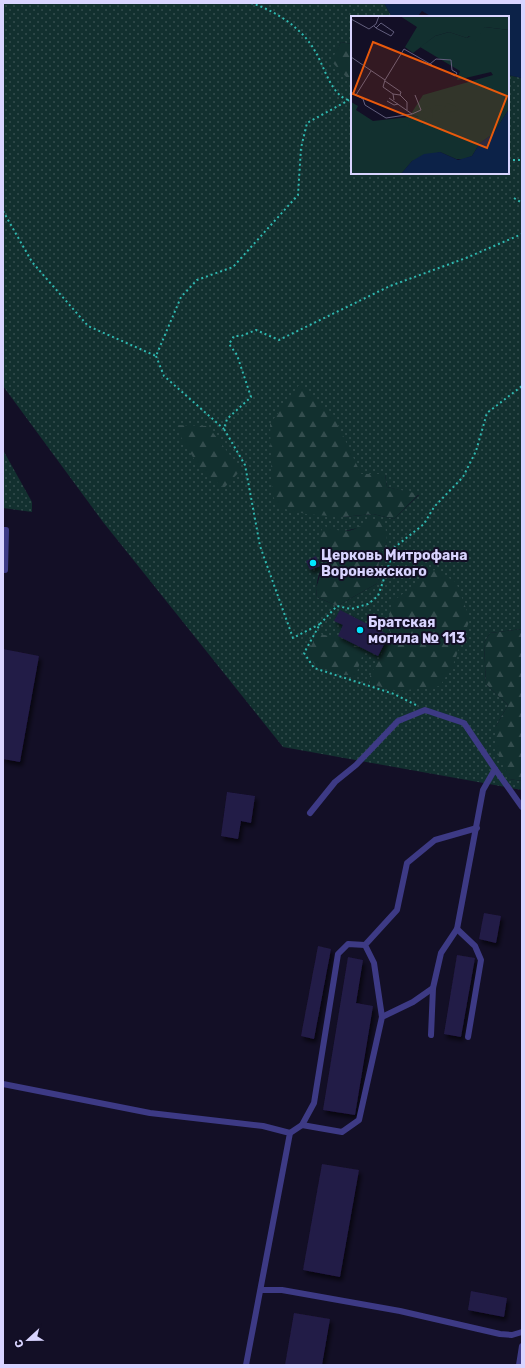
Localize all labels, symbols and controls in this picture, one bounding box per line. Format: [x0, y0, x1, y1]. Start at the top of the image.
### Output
inset map [351, 16, 509, 174]
place label: Церковь Митрофана Воронежского [321, 547, 467, 580]
marker: Церковь Митрофана Воронежского [308, 558, 318, 568]
place label: Братская могила № 113 [368, 614, 465, 647]
marker: Братская могила № 113 [355, 625, 365, 635]
north arrow [8, 1320, 48, 1360]
text: С [12, 1337, 27, 1350]

